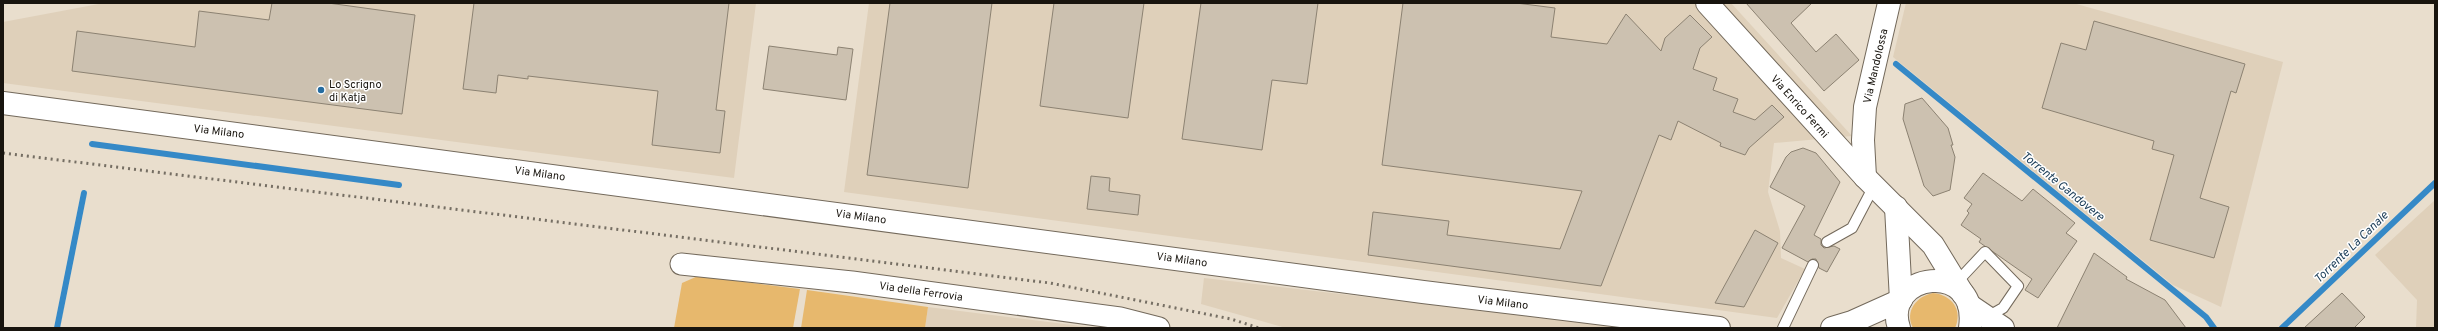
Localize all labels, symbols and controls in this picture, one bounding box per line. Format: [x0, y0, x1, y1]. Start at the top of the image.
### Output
street label: Via Mandolossa [1861, 27, 1891, 105]
street label: Via Enrico Fermi [1767, 72, 1831, 141]
place label: Lo Scrigno di Katja [329, 78, 382, 105]
marker: Lo Scrigno di Katja [316, 85, 326, 95]
street label: Via Milano [193, 122, 245, 142]
water label: Torrente Gandovere [2018, 148, 2108, 226]
street label: Via Milano [513, 163, 566, 184]
street label: Via Milano [834, 206, 887, 227]
water label: Torrente La Canale [2311, 208, 2393, 287]
street label: Via Milano [1155, 249, 1208, 270]
street label: Via della Ferrovia [878, 279, 964, 305]
street label: Via Milano [1477, 293, 1529, 313]

